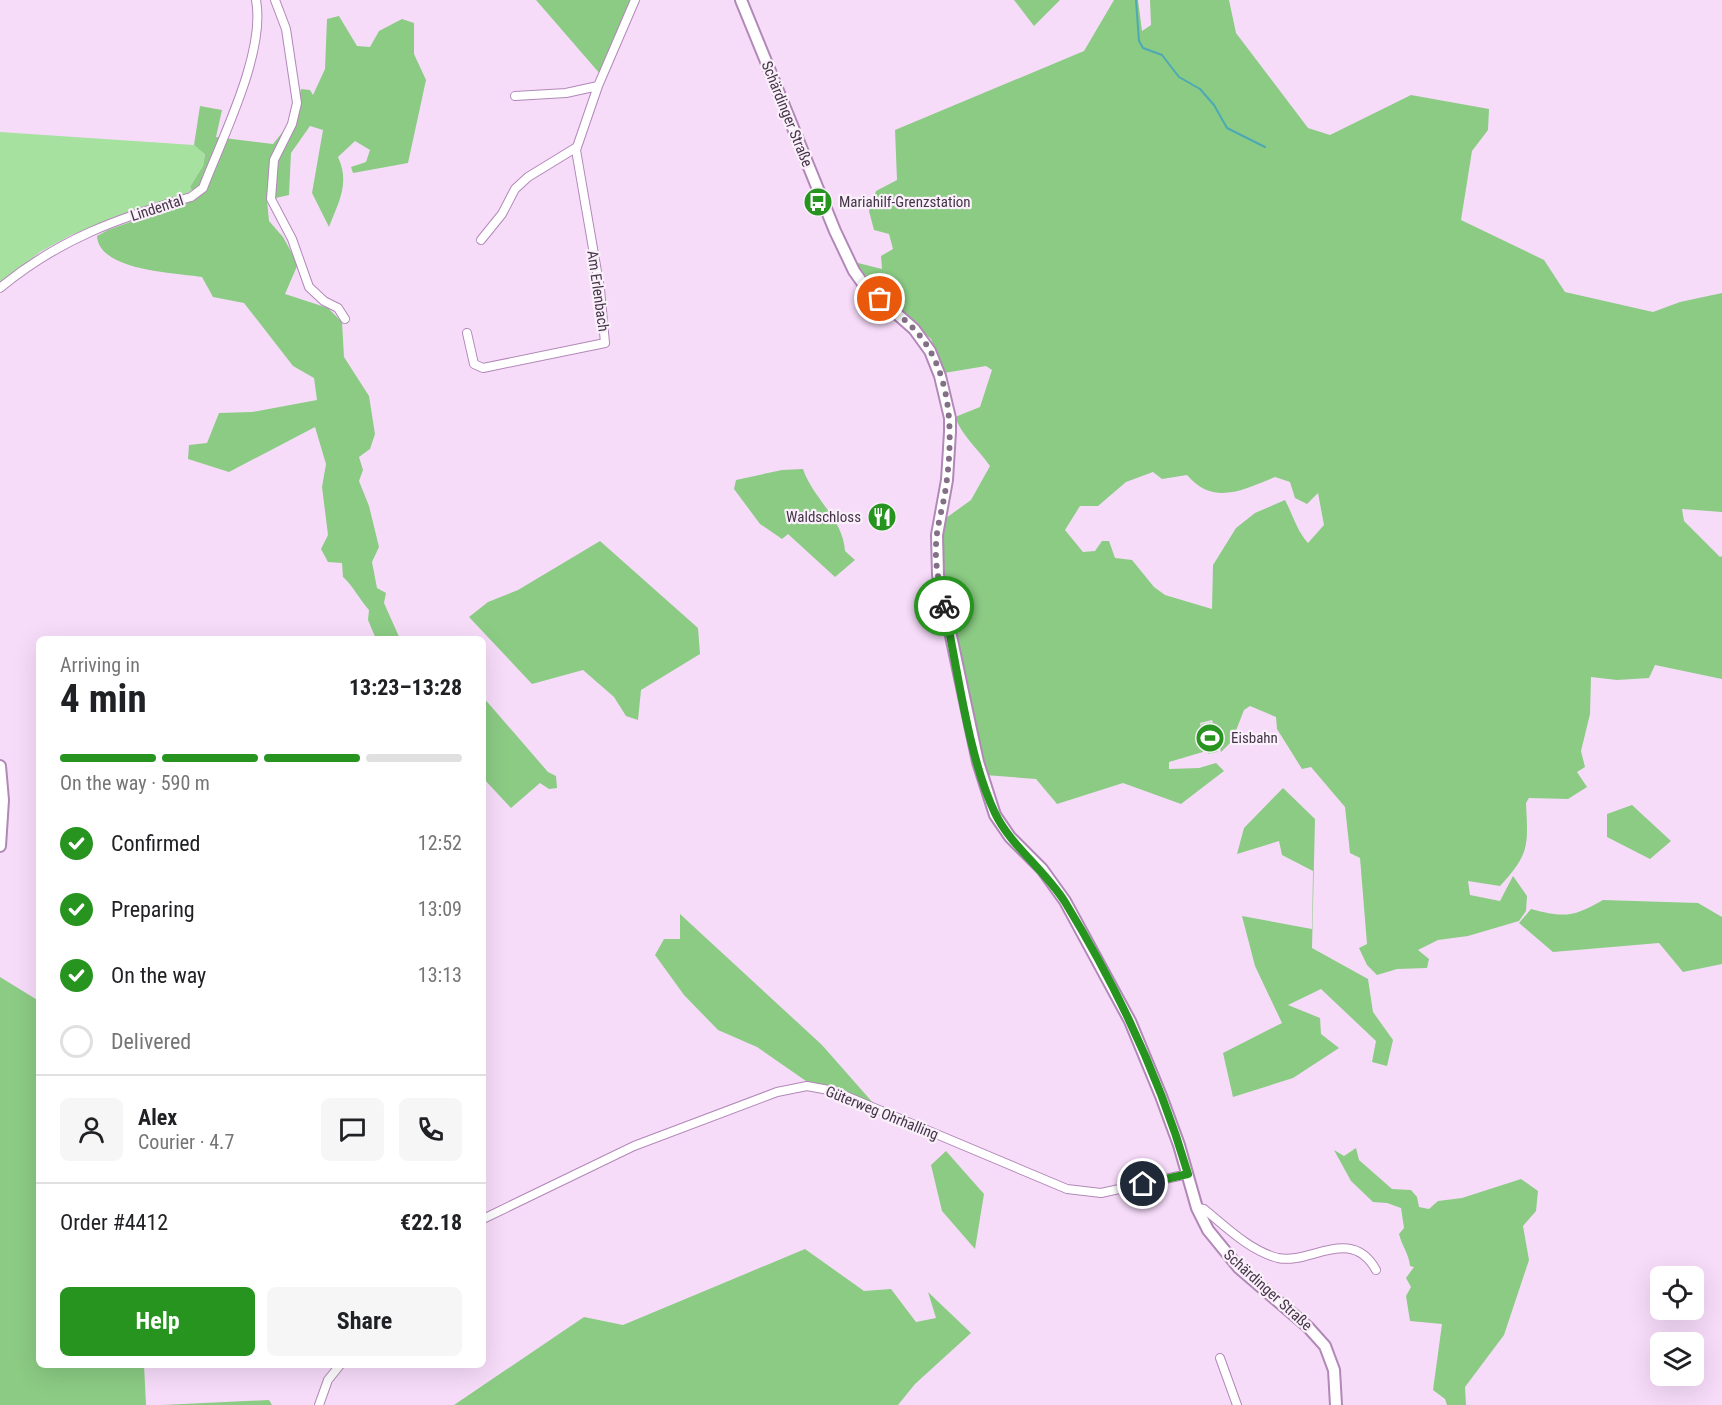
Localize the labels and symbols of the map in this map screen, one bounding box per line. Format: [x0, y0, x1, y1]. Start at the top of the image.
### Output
street label: Schärdinger Straße [758, 58, 816, 170]
bus stop icon: Mariahilf-Grenzstation [802, 186, 834, 218]
street label: Lindental [128, 191, 186, 225]
place label: Mariahilf-Grenzstation [839, 193, 971, 211]
street label: Am Erlenbach [583, 249, 613, 333]
pin [854, 273, 905, 324]
restaurant icon: Waldschloss [866, 501, 898, 533]
place label: Waldschloss [786, 508, 861, 526]
courier [914, 576, 974, 636]
sports icon: Eisbahn [1194, 722, 1226, 754]
place label: Eisbahn [1231, 729, 1278, 747]
street label: Güterweg Ohrhalling [823, 1082, 941, 1144]
pin [1117, 1158, 1168, 1209]
street label: Schärdinger Straße [1220, 1246, 1316, 1334]

